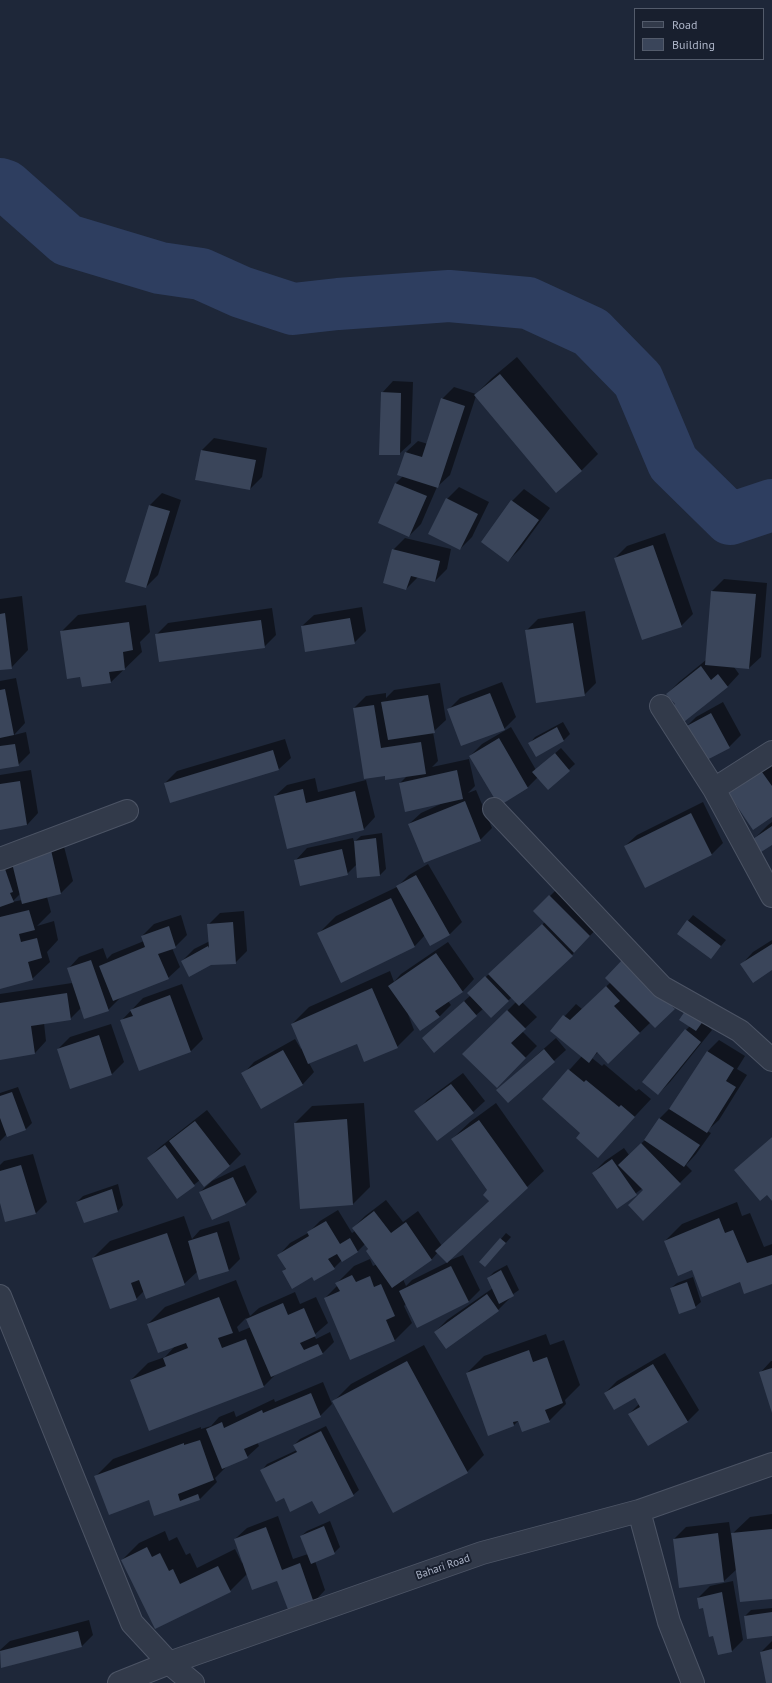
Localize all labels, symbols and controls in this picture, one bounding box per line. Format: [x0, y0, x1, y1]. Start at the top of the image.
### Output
legend [634, 8, 764, 60]
text: Road [672, 17, 697, 32]
text: Building [672, 37, 715, 52]
street label: Bahari Road [414, 1552, 472, 1582]

